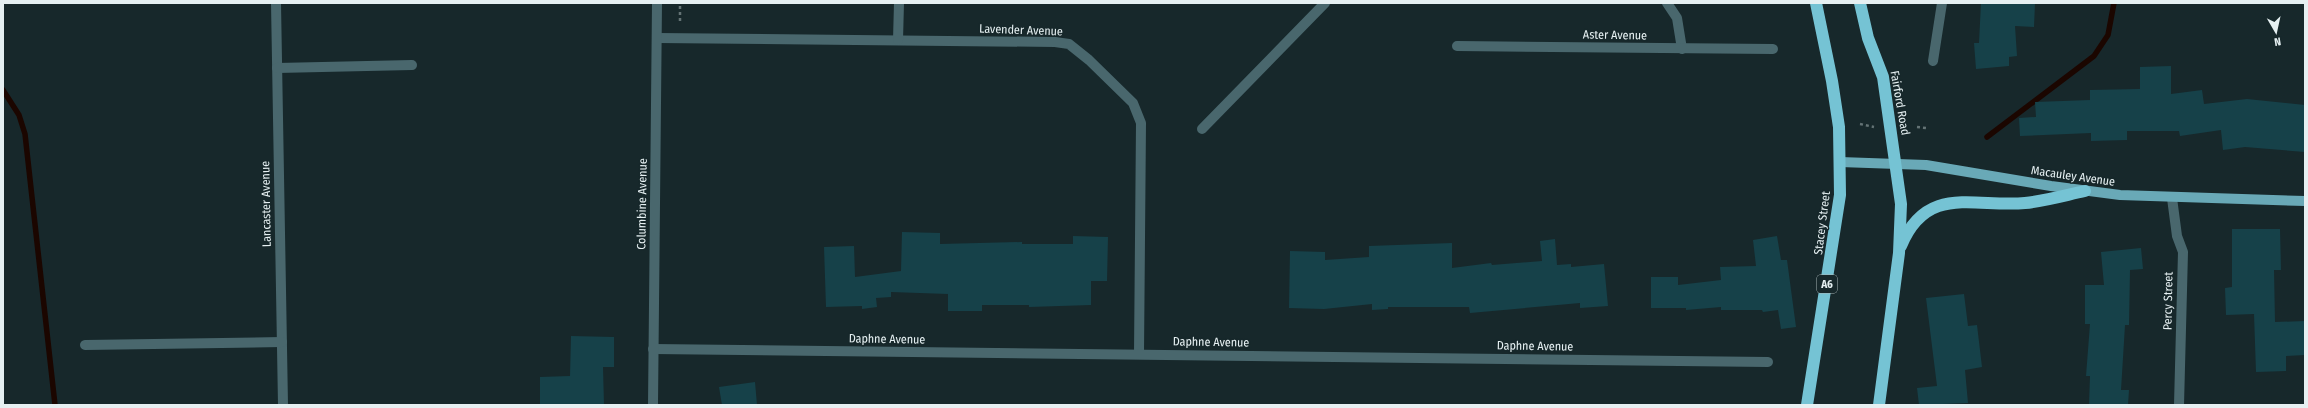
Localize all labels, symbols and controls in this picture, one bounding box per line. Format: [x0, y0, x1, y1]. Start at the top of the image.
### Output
north arrow [2256, 12, 2296, 52]
street label: Lavender Avenue [979, 22, 1063, 38]
street label: Aster Avenue [1583, 27, 1647, 43]
text: N [2273, 34, 2282, 48]
street label: Fairford Road [1887, 70, 1913, 136]
street label: Columbine Avenue [634, 158, 650, 250]
street label: Lancaster Avenue [258, 161, 274, 247]
street label: Macauley Avenue [2030, 163, 2116, 189]
street label: Stacey Street [1811, 190, 1833, 256]
street label: Percy Street [2160, 272, 2176, 330]
road number: A6 [1817, 275, 1837, 293]
street label: Daphne Avenue [849, 331, 925, 347]
street label: Daphne Avenue [1173, 334, 1249, 350]
street label: Daphne Avenue [1497, 338, 1573, 354]

